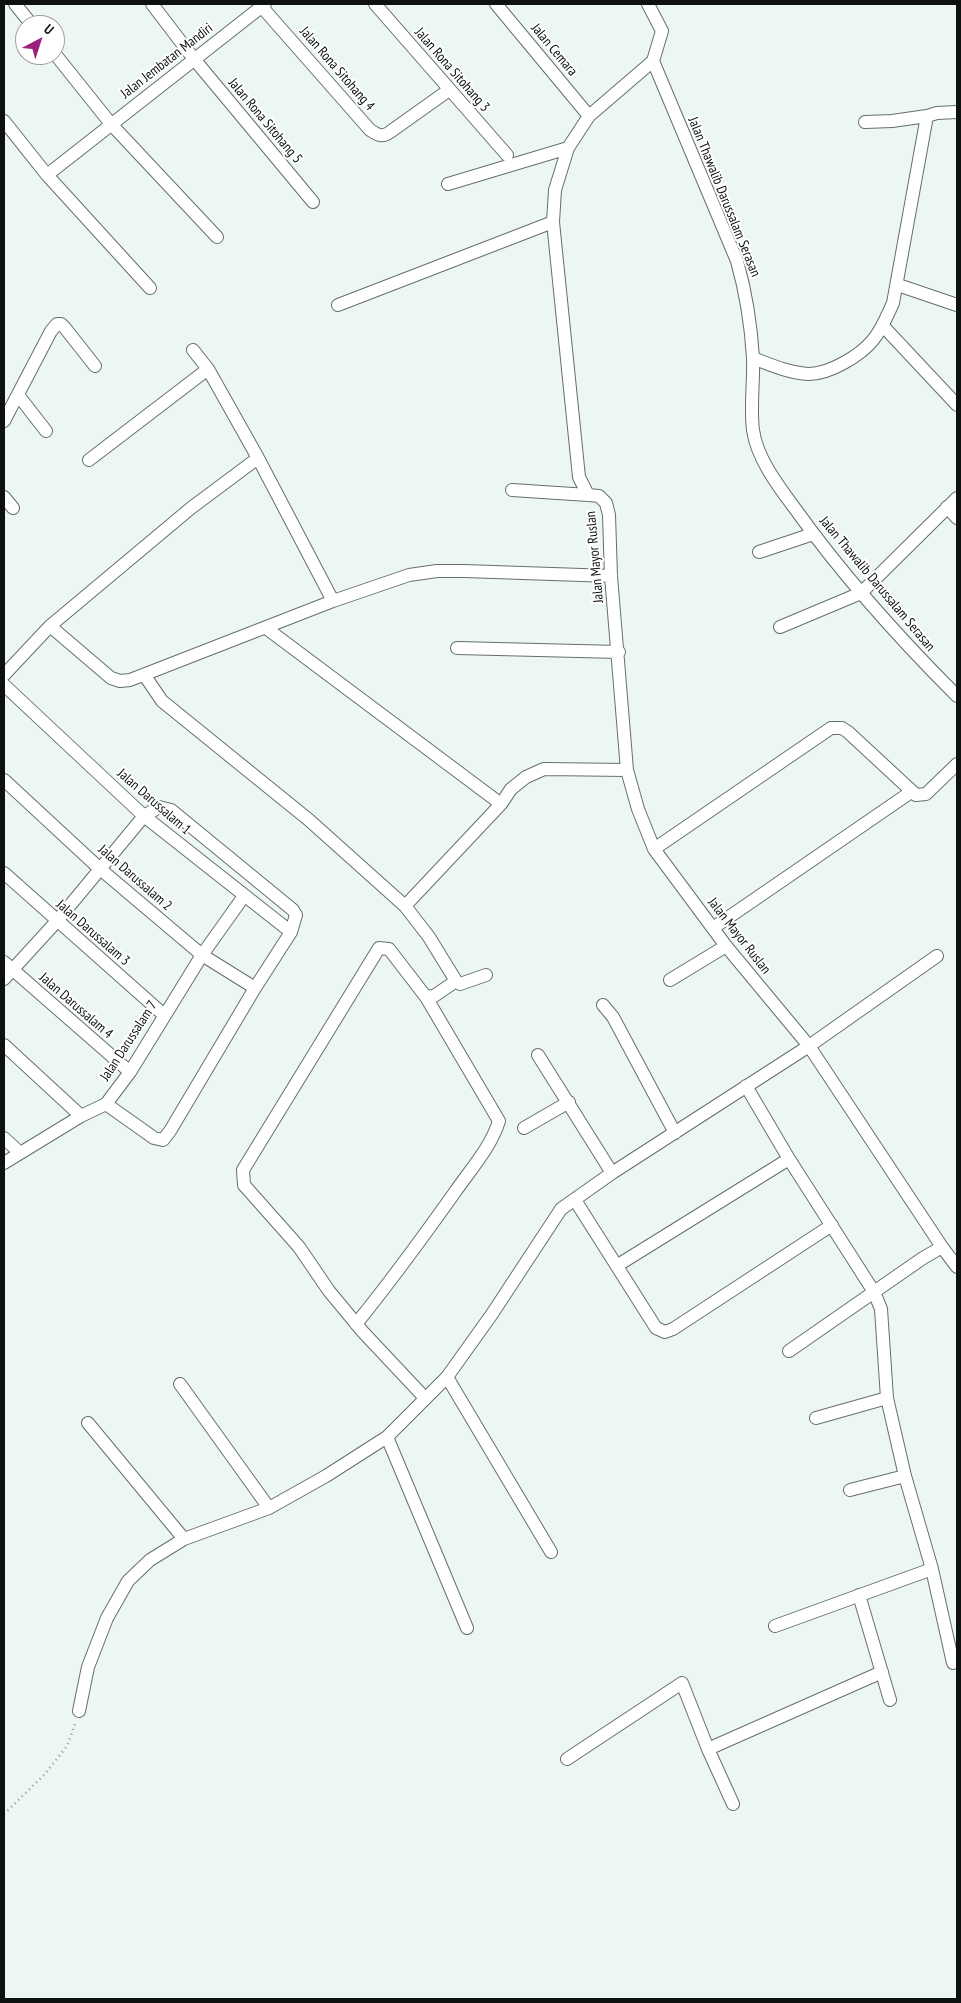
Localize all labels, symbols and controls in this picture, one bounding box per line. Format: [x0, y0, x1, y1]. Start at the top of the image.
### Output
north arrow [15, 15, 65, 65]
text: U [40, 20, 58, 38]
street label: Jalan Jembatan Mandiri [118, 20, 216, 102]
street label: Jalan Cemara [527, 21, 581, 79]
street label: Jalan Rona Sitohang 4 [296, 24, 378, 114]
street label: Jalan Rona Sitohang 3 [411, 25, 493, 115]
street label: Jalan Rona Sitohang 5 [225, 75, 305, 167]
street label: Jalan Thawalib Darussalam Serasan [684, 115, 764, 279]
street label: Jalan Mayor Ruslan [583, 510, 607, 604]
street label: Jalan Thawalib Darussalam Serasan [816, 513, 938, 655]
street label: Jalan Darussalam 1 [114, 765, 194, 839]
street label: Jalan Darussalam 2 [95, 841, 175, 915]
street label: Jalan Mayor Ruslan [704, 895, 774, 977]
street label: Jalan Darussalam 3 [53, 896, 133, 970]
street label: Jalan Darussalam 4 [36, 969, 116, 1043]
street label: Jalan Darussalam 7 [97, 998, 161, 1084]

